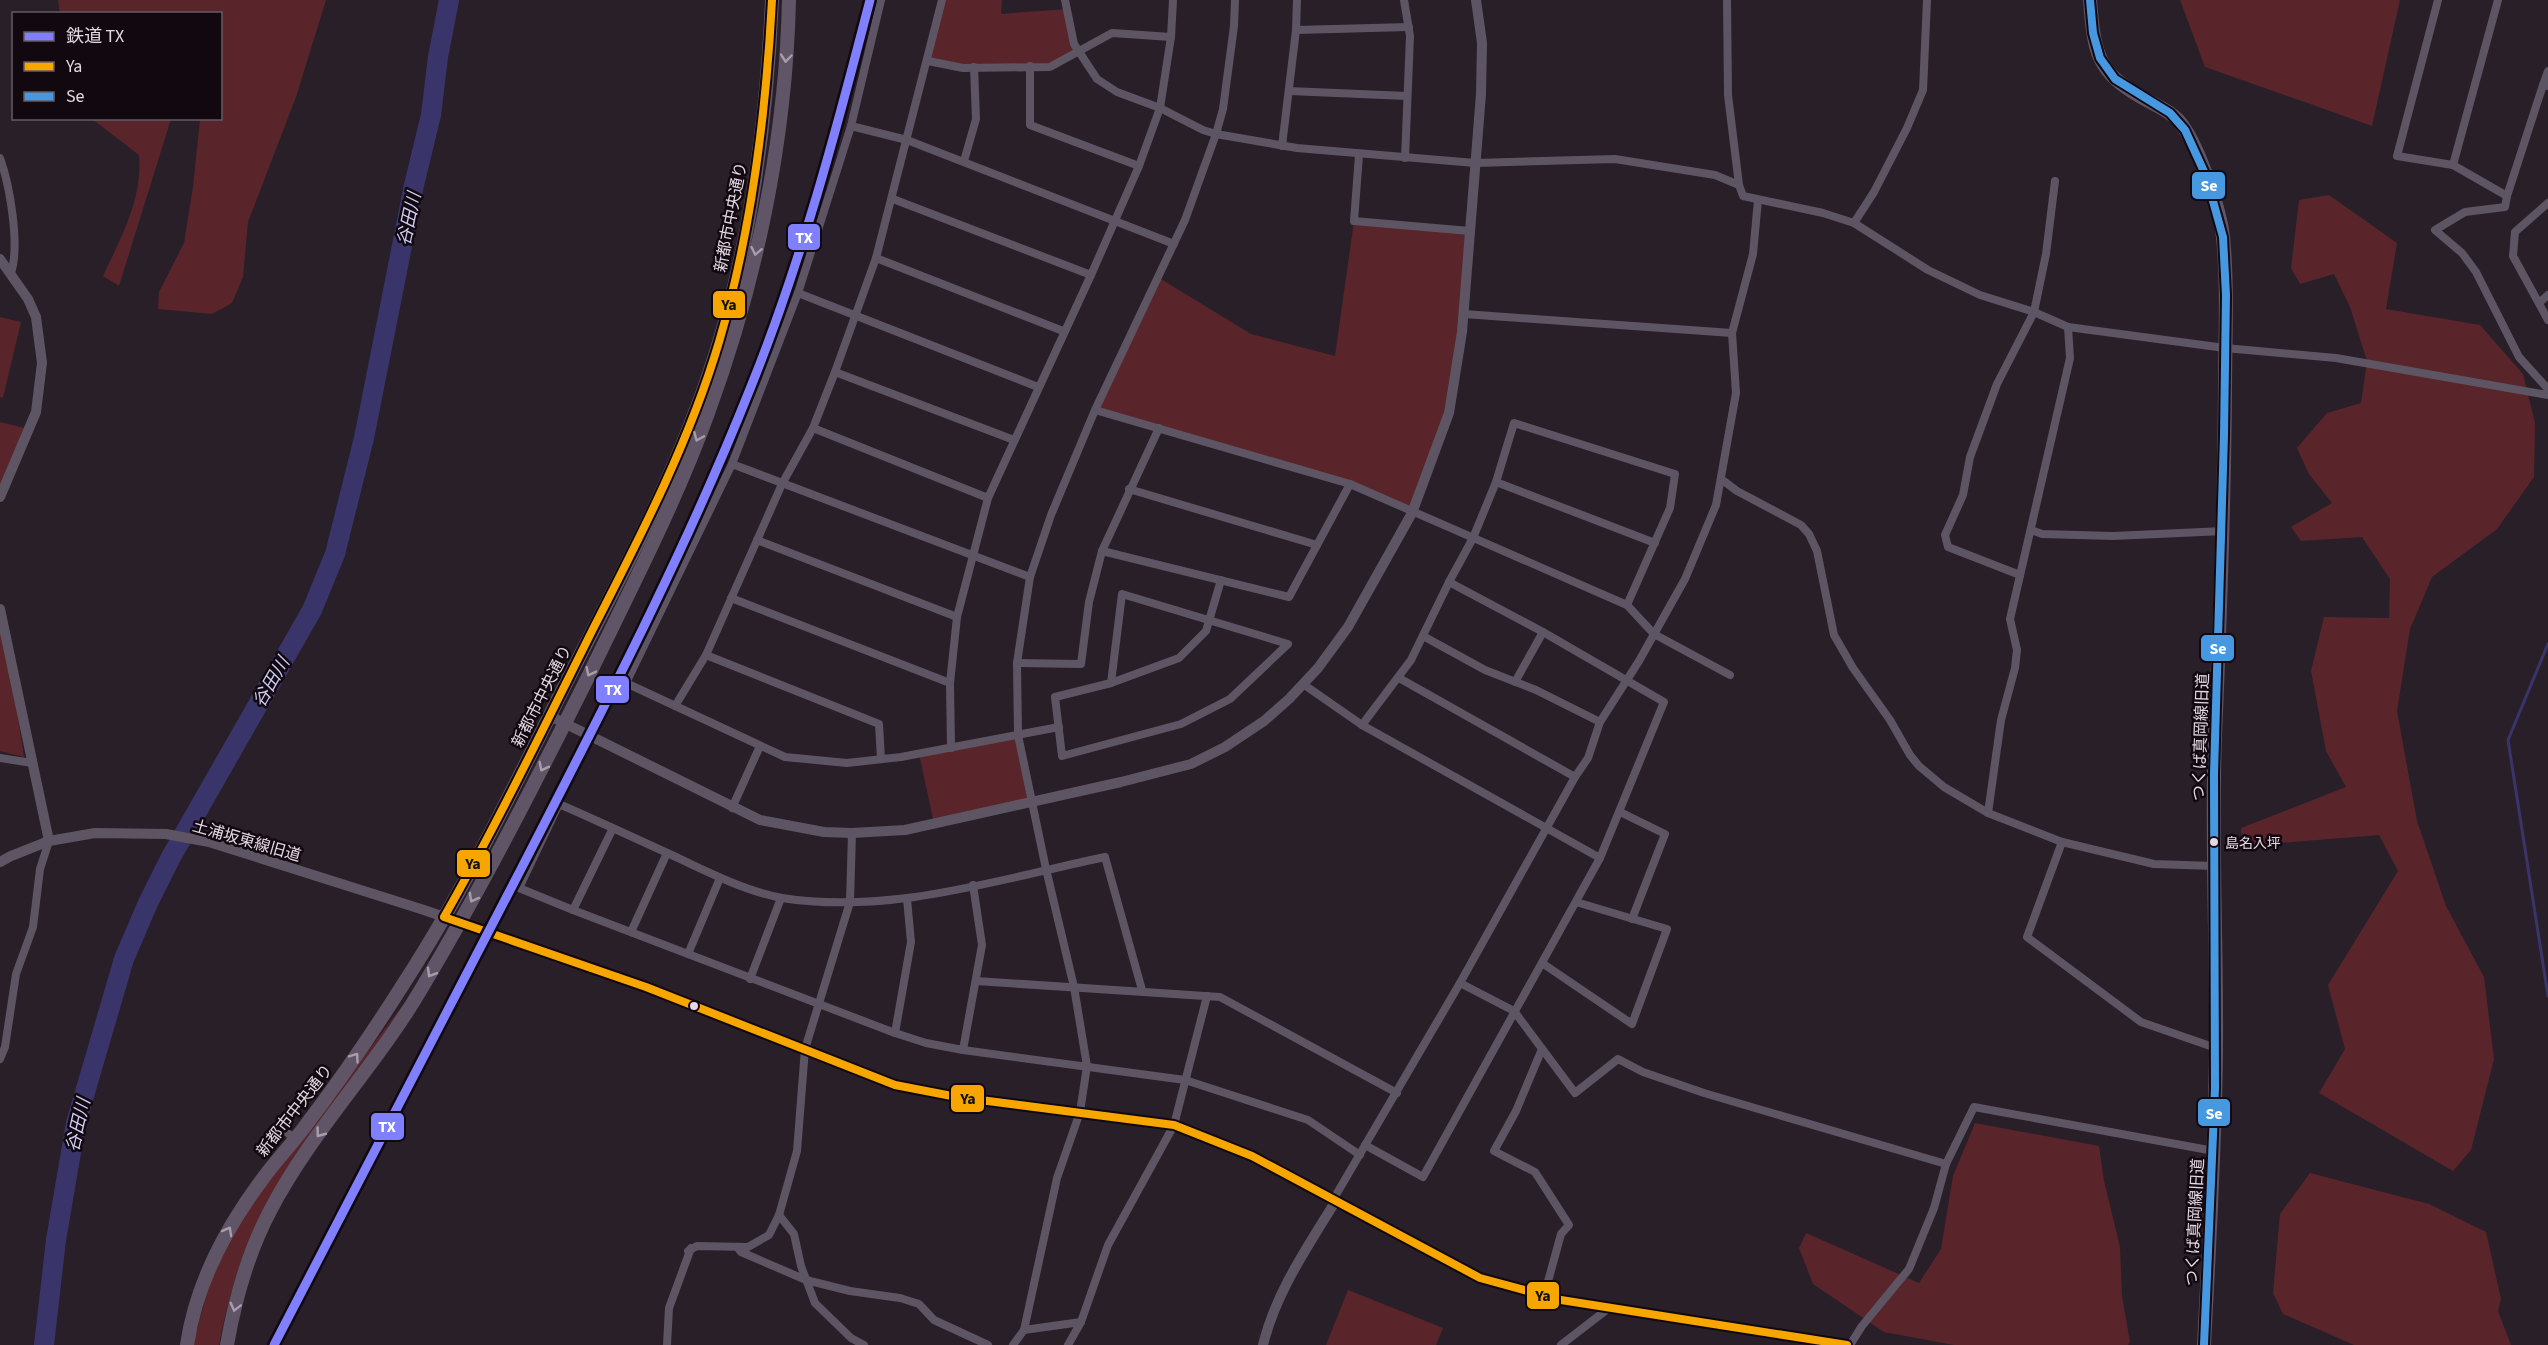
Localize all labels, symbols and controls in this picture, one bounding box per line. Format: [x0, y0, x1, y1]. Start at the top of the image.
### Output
legend [12, 12, 222, 120]
text: 鉄道 TX [66, 24, 124, 49]
text: Ya [65, 54, 82, 79]
one-way arrow [780, 54, 793, 63]
text: Se [66, 84, 85, 109]
street label: 新都市中央通り [709, 160, 752, 274]
line badge: Se [2191, 171, 2226, 200]
text: Se [2200, 175, 2218, 197]
water label: 谷田川 [392, 188, 428, 248]
line badge: TX [787, 223, 821, 251]
text: TX [795, 227, 813, 249]
one-way arrow [750, 246, 763, 256]
line badge: Ya [712, 290, 746, 319]
text: Ya [720, 294, 737, 316]
one-way arrow [693, 431, 705, 442]
line badge: Se [2200, 634, 2235, 662]
text: Se [2209, 638, 2227, 660]
street label: 新都市中央通り [507, 642, 577, 751]
water label: 谷田川 [247, 651, 297, 712]
one-way arrow [585, 666, 597, 677]
street label: つくば真岡線旧道 [2188, 673, 2214, 801]
line badge: TX [595, 675, 630, 704]
text: TX [604, 679, 622, 701]
one-way arrow [538, 760, 550, 771]
street label: 土浦坂東線旧道 [190, 815, 304, 867]
place label: 島名入坪 [2225, 834, 2281, 854]
marker: 島名入坪 [2208, 836, 2220, 848]
line badge: Ya [456, 849, 491, 878]
text: Ya [464, 853, 481, 875]
one-way arrow [469, 892, 480, 902]
one-way arrow [427, 967, 438, 977]
unlabelled marker [688, 1000, 700, 1012]
one-way arrow [348, 1053, 359, 1064]
street label: 新都市中央通り [252, 1060, 338, 1162]
line badge: Ya [950, 1084, 985, 1113]
text: Ya [959, 1088, 976, 1110]
water label: 谷田川 [60, 1094, 97, 1154]
line badge: Se [2197, 1098, 2231, 1127]
text: Se [2205, 1103, 2223, 1125]
line badge: TX [370, 1112, 405, 1141]
text: TX [378, 1116, 396, 1138]
one-way arrow [316, 1127, 327, 1138]
street label: つくば真岡線旧道 [2181, 1158, 2209, 1287]
one-way arrow [221, 1227, 232, 1238]
line badge: Ya [1526, 1281, 1560, 1310]
text: Ya [1534, 1285, 1551, 1307]
one-way arrow [229, 1302, 242, 1312]

